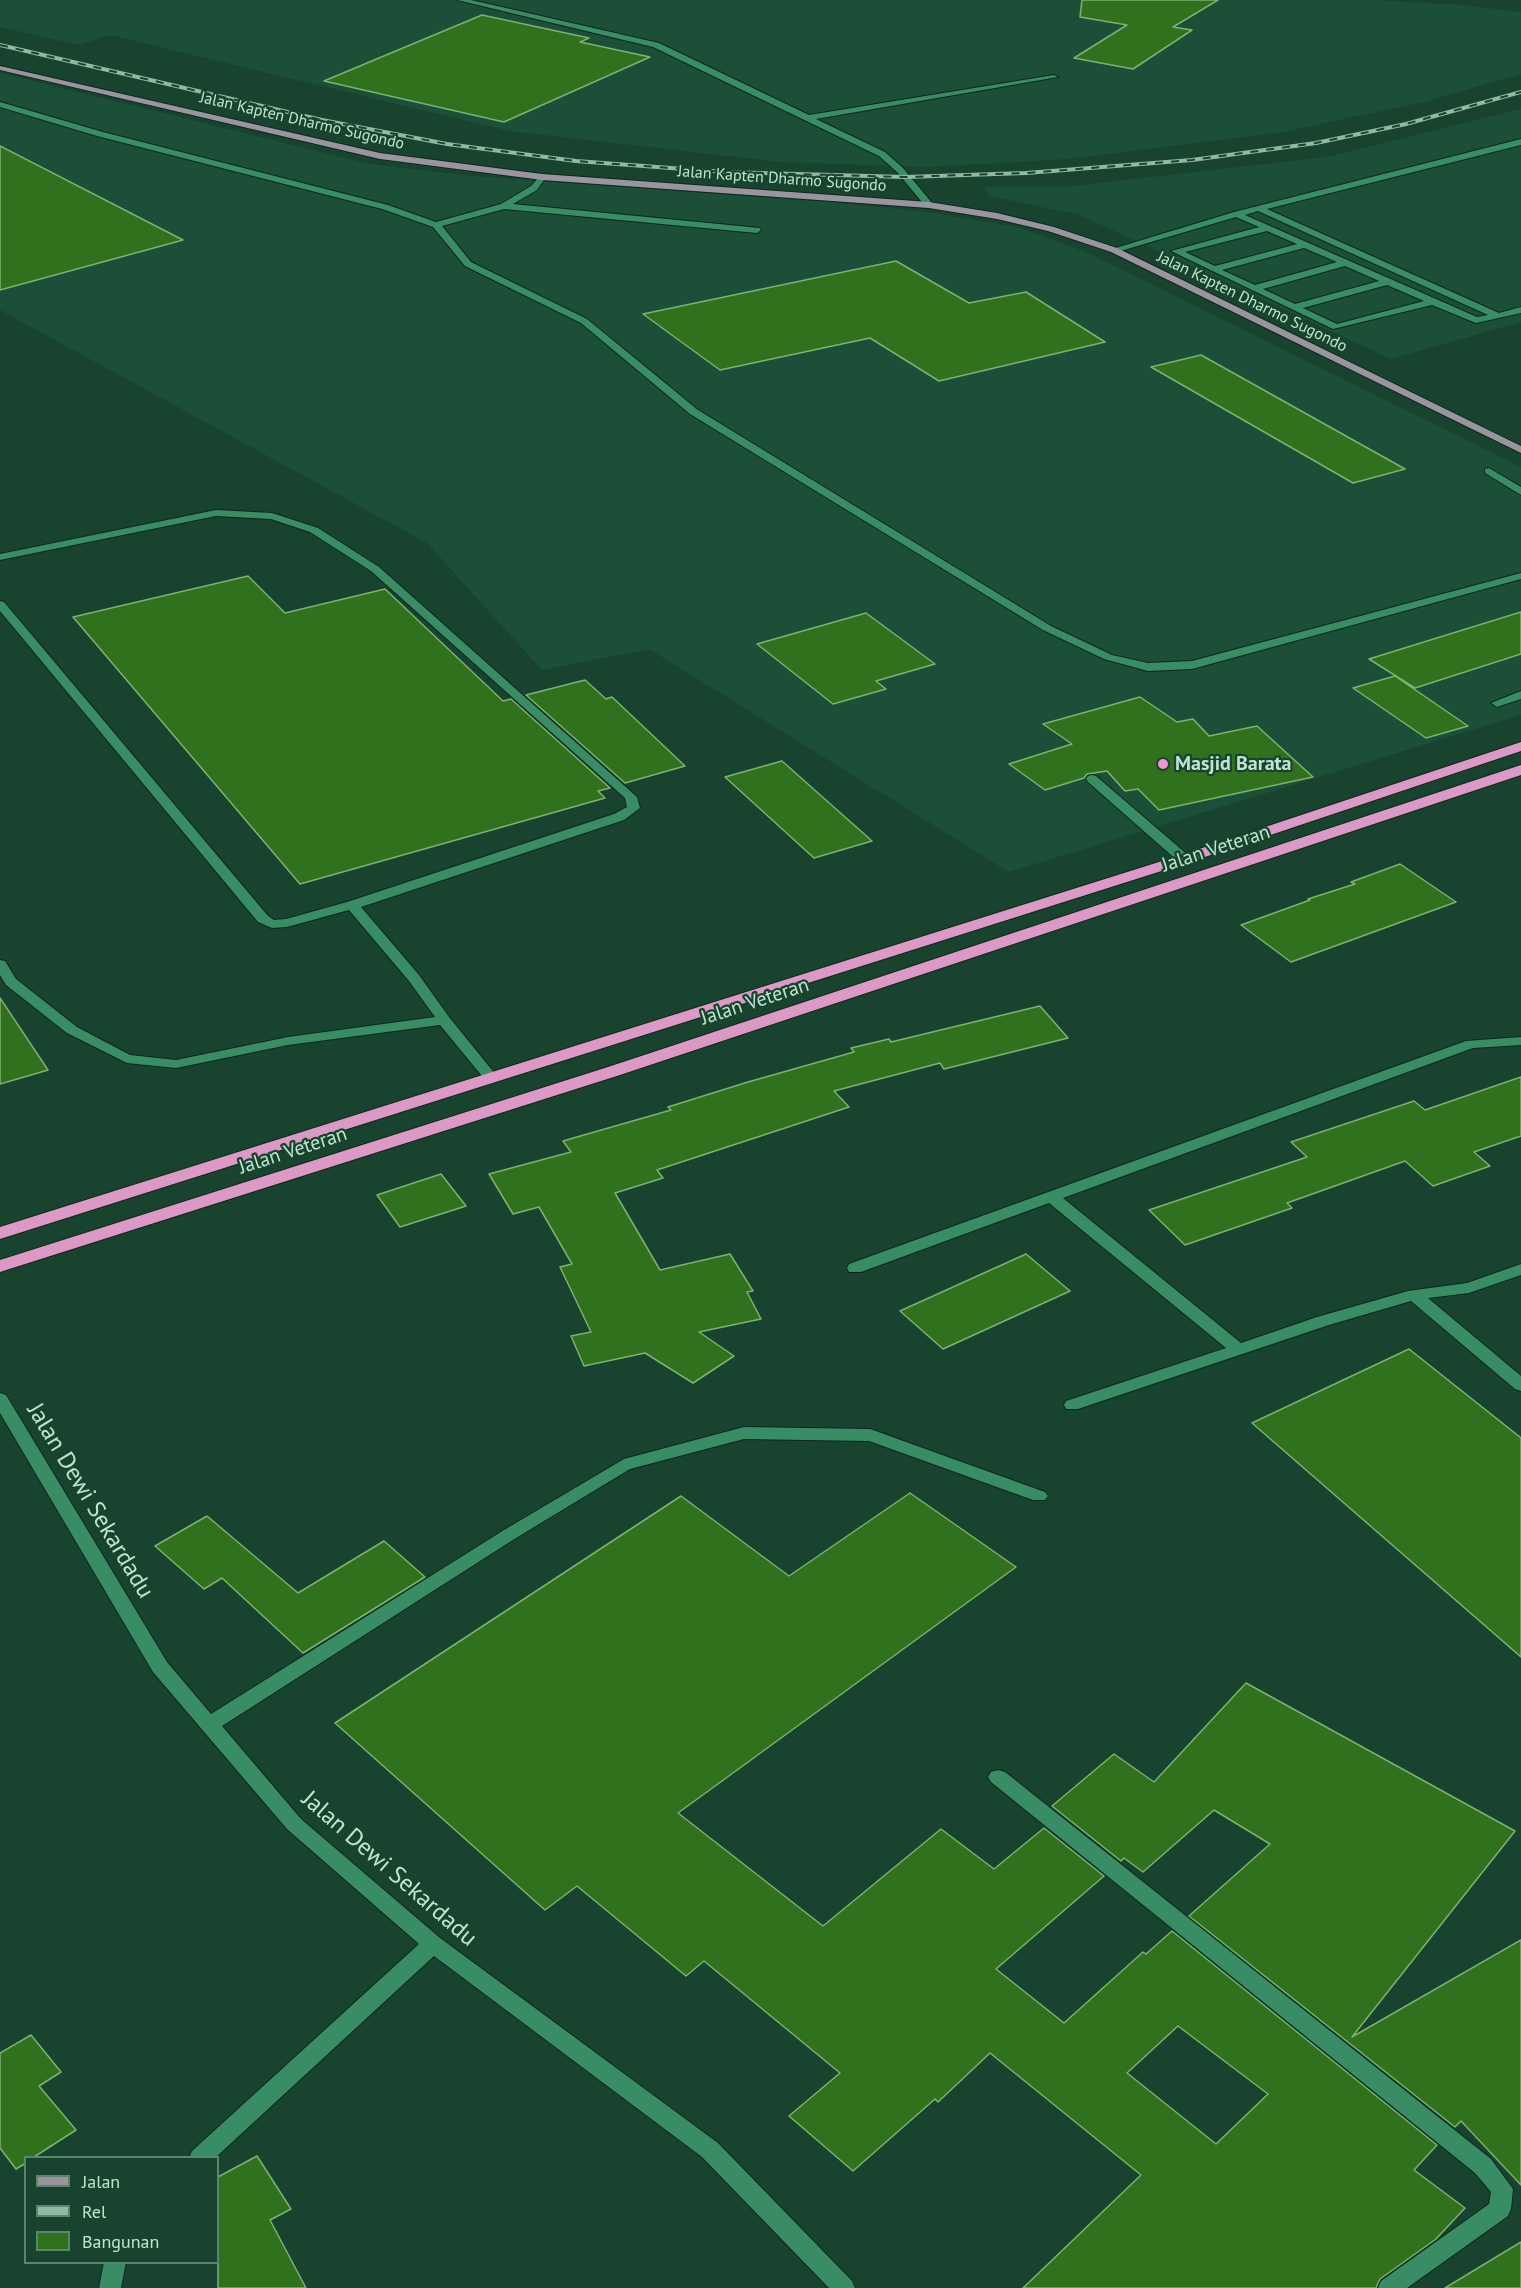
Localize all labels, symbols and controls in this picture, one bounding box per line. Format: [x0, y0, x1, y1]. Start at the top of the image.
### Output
street label: Jalan Kapten Dharmo Sugondo [198, 88, 406, 154]
street label: Jalan Kapten Dharmo Sugondo [677, 162, 887, 196]
street label: Jalan Kapten Dharmo Sugondo [1154, 248, 1350, 356]
place label: Masjid Barata [1175, 752, 1292, 776]
marker: Masjid Barata [1156, 757, 1170, 771]
street label: Jalan Veteran [1159, 820, 1273, 878]
street label: Jalan Veteran [698, 973, 812, 1031]
street label: Jalan Veteran [236, 1122, 350, 1180]
street label: Jalan Dewi Sekardadu [20, 1398, 160, 1604]
street label: Jalan Dewi Sekardadu [296, 1785, 482, 1953]
legend [24, 2156, 219, 2264]
text: Jalan [82, 2170, 120, 2193]
text: Rel [82, 2200, 106, 2223]
text: Bangunan [82, 2230, 159, 2253]

